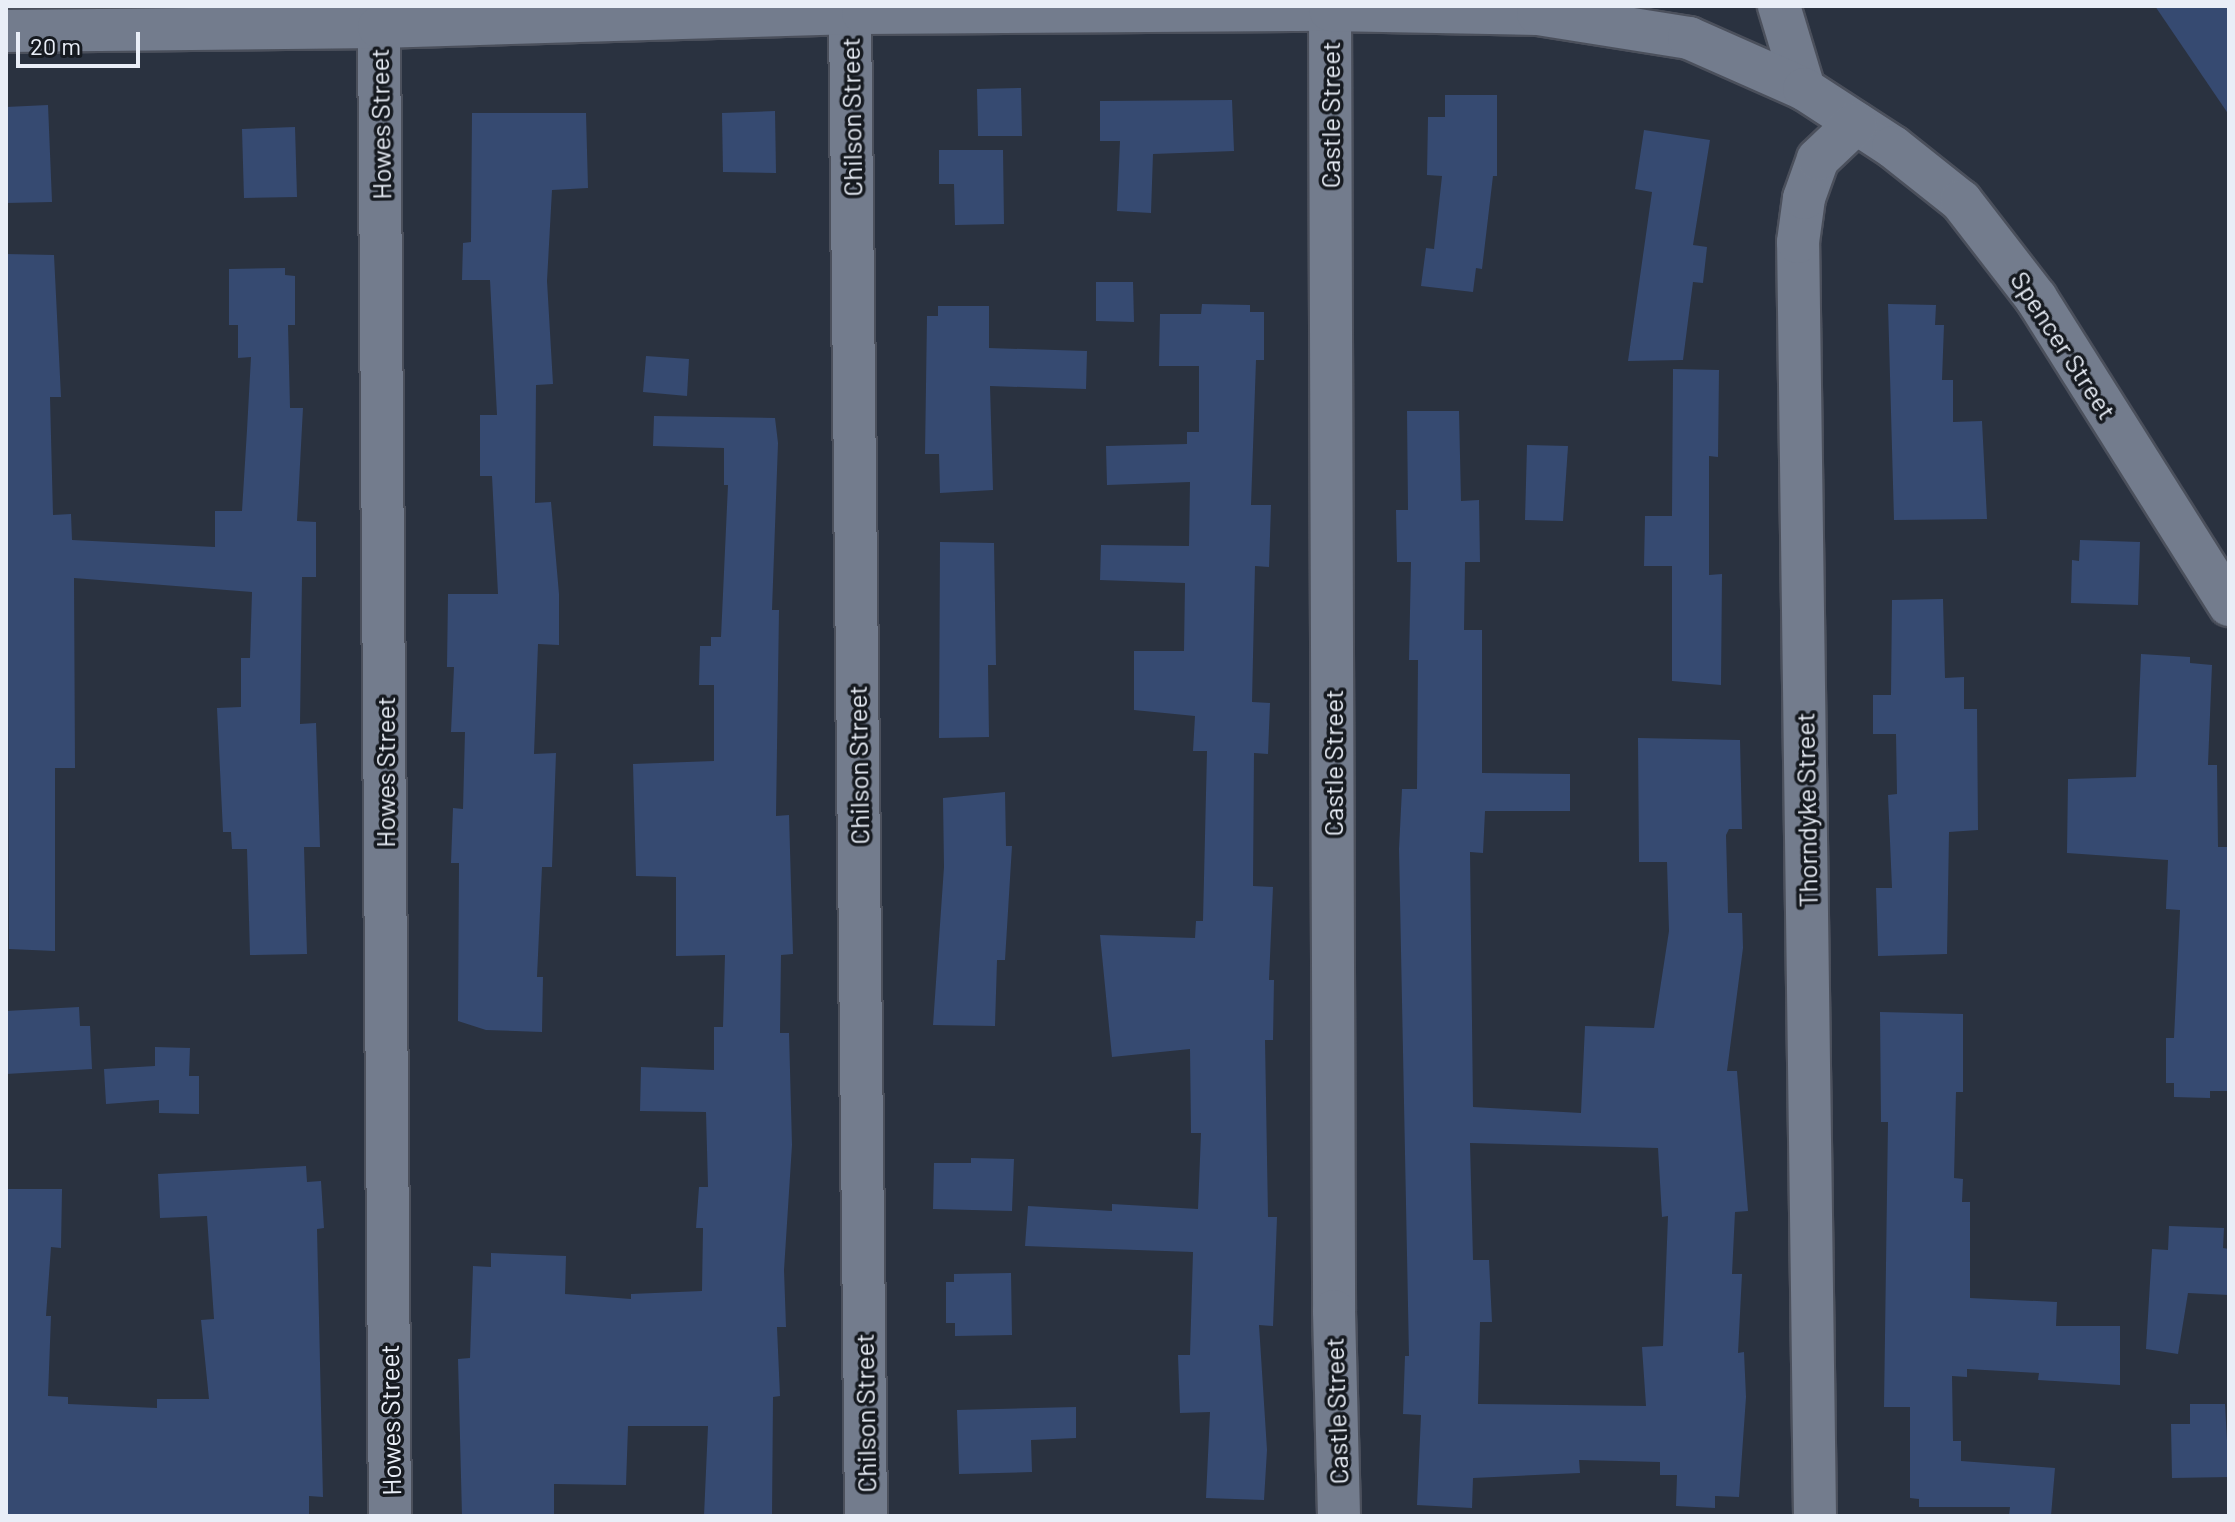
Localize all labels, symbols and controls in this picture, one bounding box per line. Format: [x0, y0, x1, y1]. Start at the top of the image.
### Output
scale bar [20, 16, 144, 66]
text: 20 m [30, 31, 81, 60]
street label: Chilson Street [834, 37, 868, 197]
street label: Castle Street [1314, 42, 1346, 188]
street label: Howes Street [363, 48, 397, 200]
street label: Spencer Street [2005, 265, 2123, 425]
street label: Chilson Street [841, 685, 875, 845]
street label: Castle Street [1317, 690, 1349, 836]
street label: Howes Street [369, 696, 401, 848]
street label: Thorndyke Street [1789, 712, 1823, 908]
street label: Chilson Street [848, 1333, 882, 1493]
street label: Castle Street [1318, 1337, 1354, 1485]
street label: Howes Street [373, 1344, 407, 1496]

